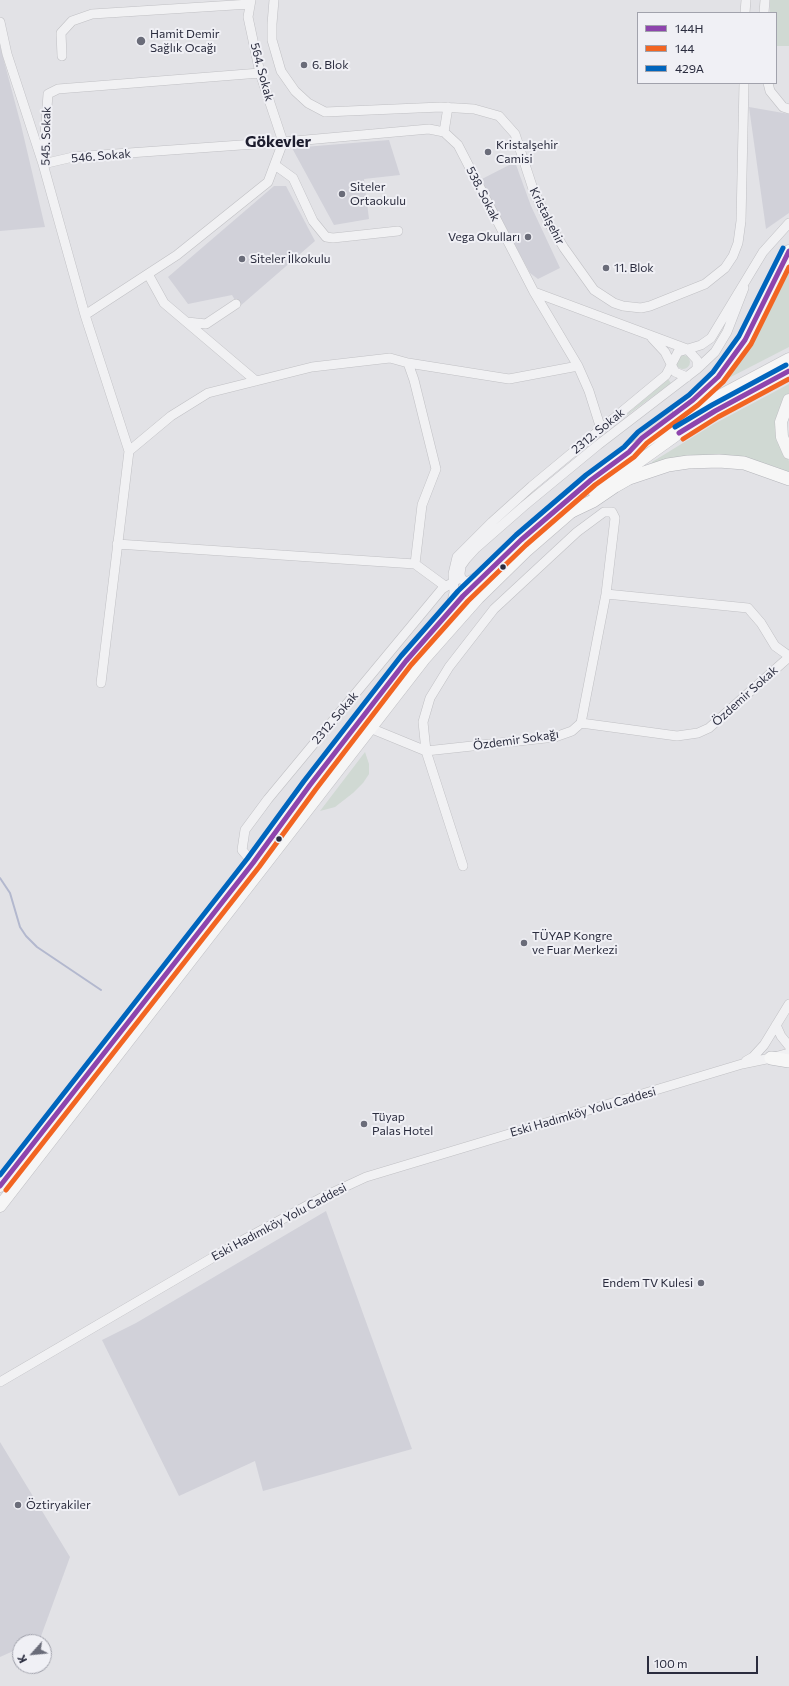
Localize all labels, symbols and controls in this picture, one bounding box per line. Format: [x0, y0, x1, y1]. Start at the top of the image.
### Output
legend [637, 12, 777, 84]
text: 144H [675, 21, 704, 35]
place label: Hamit Demir Sağlık Ocağı [150, 27, 220, 55]
marker: Hamit Demir Sağlık Ocağı [135, 35, 147, 47]
street label: 564. Sokak [247, 41, 277, 103]
text: 144 [675, 41, 695, 55]
place label: 6. Blok [312, 58, 349, 72]
marker: 6. Blok [299, 60, 309, 70]
text: 429A [675, 61, 704, 75]
street label: 545. Sokak [38, 106, 54, 166]
district label: Gökevler [245, 132, 311, 152]
place label: Kristalşehir Camisi [496, 138, 558, 166]
street label: 546. Sokak [71, 146, 131, 166]
marker: Kristalşehir Camisi [483, 147, 493, 157]
street label: 538. Sokak [463, 164, 503, 224]
place label: Siteler Ortaokulu [350, 180, 406, 208]
street label: Kristalşehir [526, 185, 568, 247]
marker: Siteler Ortaokulu [337, 189, 347, 199]
place label: Vega Okulları [448, 230, 520, 244]
marker: Vega Okulları [523, 232, 533, 242]
place label: Siteler İlkokulu [250, 252, 331, 266]
marker: Siteler İlkokulu [237, 254, 247, 264]
place label: 11. Blok [614, 261, 654, 275]
marker: 11. Blok [601, 263, 611, 273]
street label: 2312. Sokak [569, 405, 627, 457]
unlabelled marker [498, 562, 508, 572]
street label: Özdemir Sokak [709, 663, 781, 729]
street label: 2312. Sokak [309, 689, 361, 747]
street label: Özdemir Sokağı [472, 727, 560, 753]
unlabelled marker [274, 834, 284, 844]
place label: TÜYAP Kongre ve Fuar Merkezi [532, 929, 618, 957]
marker: TÜYAP Kongre ve Fuar Merkezi [519, 938, 529, 948]
street label: Eski Hadımköy Yolu Caddesi [508, 1084, 658, 1140]
place label: Tüyap Palas Hotel [372, 1110, 433, 1138]
marker: Tüyap Palas Hotel [359, 1119, 369, 1129]
street label: Eski Hadımköy Yolu Caddesi [209, 1180, 349, 1264]
place label: Endem TV Kulesi [602, 1276, 693, 1290]
marker: Endem TV Kulesi [696, 1278, 706, 1288]
place label: Öztiryakiler [26, 1498, 91, 1512]
marker: Öztiryakiler [13, 1500, 23, 1510]
north arrow [12, 1634, 52, 1674]
scale bar [649, 1648, 760, 1674]
text: K [14, 1653, 29, 1666]
text: 100 m [654, 1656, 688, 1670]

